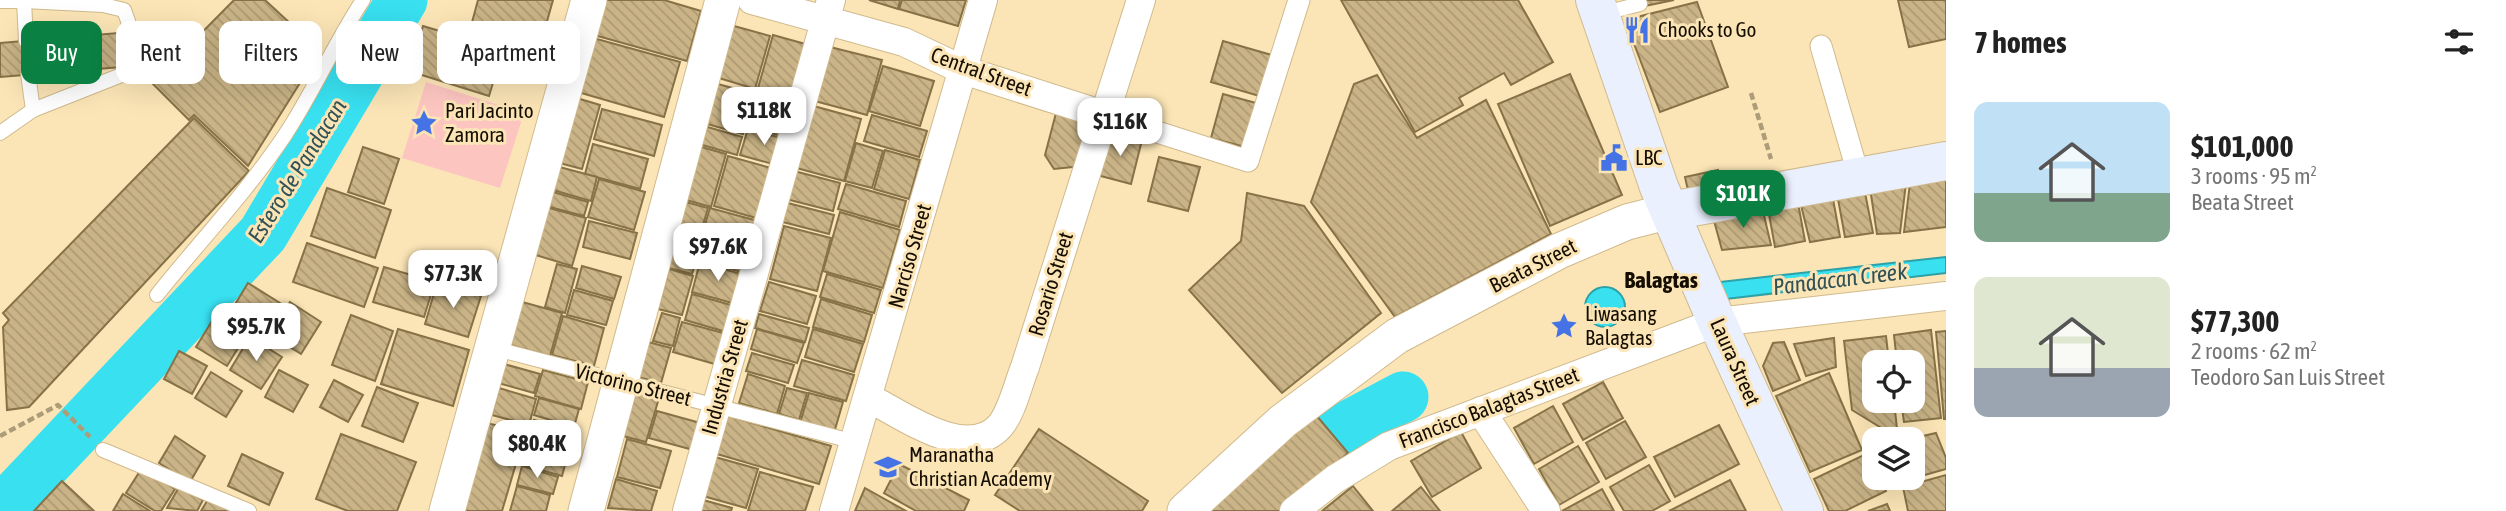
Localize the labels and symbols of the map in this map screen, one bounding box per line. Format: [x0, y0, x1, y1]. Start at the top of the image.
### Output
restaurant icon: Chooks to Go [1622, 15, 1652, 45]
place label: Chooks to Go [1658, 17, 1757, 41]
street label: Central Street [928, 42, 1035, 100]
pin: $118K [715, 88, 813, 147]
water label: Estero de Pandacan [242, 95, 352, 247]
place label: Pari Jacinto Zamora [445, 98, 534, 146]
pin: $116K [1071, 99, 1169, 158]
place icon: Pari Jacinto Zamora [409, 108, 439, 138]
public building icon: LBC [1599, 143, 1629, 173]
place label: LBC [1635, 145, 1663, 169]
pin: $101K [1694, 170, 1792, 230]
street label: Narciso Street [883, 201, 935, 311]
pin: $97.6K [661, 224, 775, 283]
street label: Rosario Street [1023, 229, 1077, 339]
street label: Beata Street [1485, 233, 1580, 297]
pin: $77.3K [396, 250, 510, 310]
water label: Pandacan Creek [1771, 258, 1909, 300]
district label: Balagtas [1624, 267, 1698, 293]
place label: Liwasang Balagtas [1585, 301, 1656, 349]
pin: $95.7K [199, 304, 313, 363]
place icon: Liwasang Balagtas [1549, 311, 1579, 341]
street label: Laura Street [1706, 314, 1766, 409]
street label: Industria Street [696, 316, 752, 437]
street label: Victorino Street [573, 358, 694, 410]
street label: Francisco Balagtas Street [1395, 362, 1582, 452]
pin: $80.4K [480, 420, 594, 480]
place label: Maranatha Christian Academy [909, 442, 1052, 490]
school or university icon: Maranatha Christian Academy [873, 452, 903, 482]

